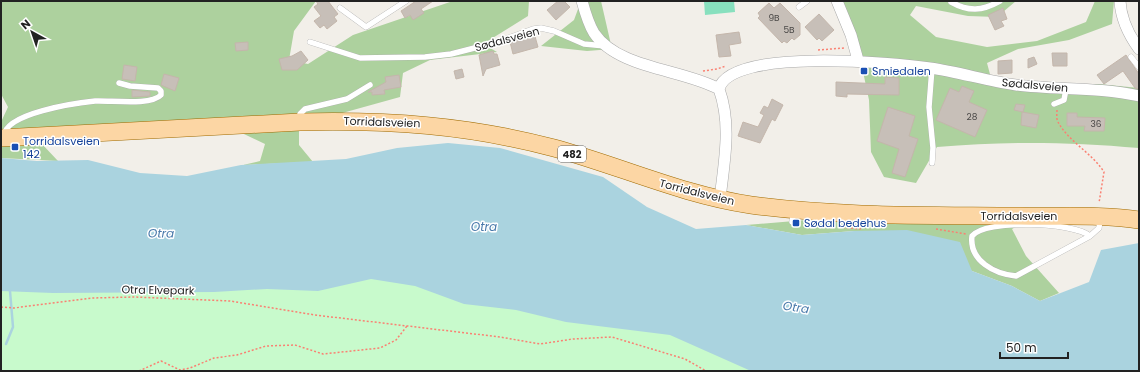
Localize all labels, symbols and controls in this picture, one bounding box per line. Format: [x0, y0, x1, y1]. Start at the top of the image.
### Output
north arrow [12, 12, 52, 52]
house number: 9B [768, 12, 780, 24]
text: N [17, 16, 34, 33]
street label: Sødalsveien [473, 23, 541, 55]
house number: 5B [783, 24, 795, 36]
place label: Smiedalen [872, 63, 931, 79]
marker: Smiedalen [859, 66, 869, 76]
street label: Sødalsveien [1001, 74, 1069, 96]
house number: 28 [967, 111, 978, 123]
street label: Torridalsveien [343, 113, 421, 131]
house number: 36 [1090, 118, 1102, 130]
place label: Torridalsveien 142 [23, 133, 100, 162]
marker: Torridalsveien 142 [10, 142, 20, 152]
road number: 482 [558, 146, 586, 162]
street label: Torridalsveien [658, 175, 736, 209]
street label: Torridalsveien [981, 208, 1057, 224]
place label: Sødal bedehus [804, 215, 887, 231]
water label: Otra [471, 218, 497, 235]
marker: Sødal bedehus [791, 218, 801, 228]
water label: Otra [148, 224, 174, 242]
street label: Otra Elvepark [121, 281, 195, 299]
water label: Otra [782, 297, 810, 317]
scale bar [1000, 334, 1068, 360]
text: 50 m [1006, 339, 1037, 356]

